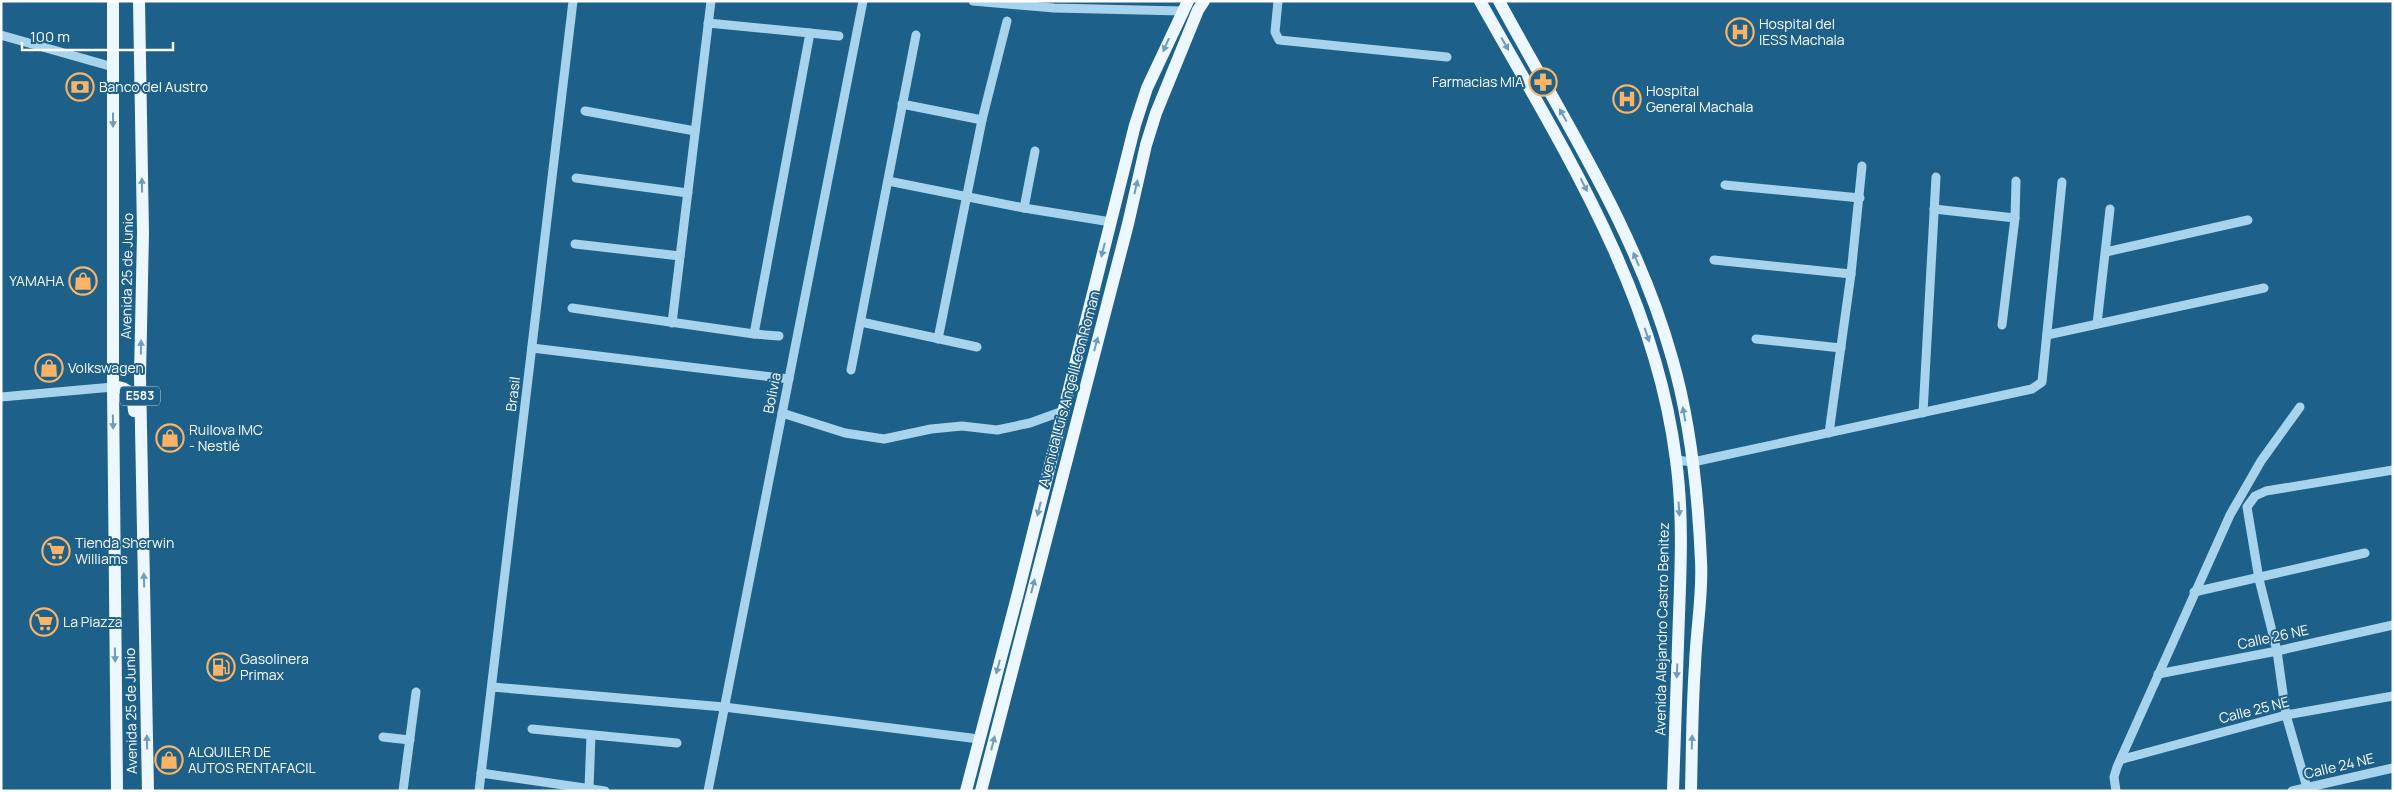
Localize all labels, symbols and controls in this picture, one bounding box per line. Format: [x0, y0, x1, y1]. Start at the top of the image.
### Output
place label: Hospital del IESS Machala [1759, 14, 1845, 49]
hospital icon: Hospital del IESS Machala [1725, 17, 1755, 47]
scale bar [22, 20, 174, 52]
text: 100 m [30, 26, 70, 47]
one-way arrow [1500, 37, 1509, 50]
one-way arrow [1162, 38, 1170, 52]
pharmacy icon: Farmacias MIA [1528, 67, 1558, 97]
bank icon: Banco del Austro [65, 72, 95, 102]
place label: Farmacias MIA [1432, 72, 1524, 91]
place label: Banco del Austro [99, 77, 208, 96]
place label: Hospital General Machala [1646, 81, 1753, 116]
hospital icon: Hospital General Machala [1612, 84, 1642, 114]
one-way arrow [1559, 107, 1567, 122]
one-way arrow [109, 112, 117, 128]
one-way arrow [138, 176, 146, 192]
one-way arrow [1580, 178, 1588, 193]
one-way arrow [1132, 179, 1140, 194]
street label: Avenida 25 de Junio [116, 213, 137, 339]
one-way arrow [1099, 243, 1107, 258]
one-way arrow [1632, 252, 1640, 266]
shop icon: YAMAHA [68, 266, 98, 296]
place label: YAMAHA [9, 271, 64, 290]
street label: Avenida Luis Angel Leon Roman [1033, 289, 1104, 489]
one-way arrow [1644, 327, 1652, 342]
one-way arrow [1092, 337, 1100, 352]
one-way arrow [137, 339, 145, 355]
shop icon: Volkswagen [34, 353, 64, 383]
place label: Volkswagen [68, 358, 144, 377]
street label: Bolivia [758, 371, 785, 415]
street label: Brasil [501, 375, 524, 412]
road number: E583 [120, 386, 160, 406]
one-way arrow [1680, 407, 1688, 422]
one-way arrow [109, 415, 117, 431]
place label: Ruilova IMC - Nestlé [189, 420, 263, 455]
shop icon: Ruilova IMC - Nestlé [155, 423, 185, 453]
one-way arrow [1676, 501, 1684, 517]
one-way arrow [1034, 502, 1042, 517]
street label: Avenida Alejandro Castro Benitez [1650, 522, 1673, 736]
place label: Tienda Sherwin Williams [75, 533, 174, 568]
supermarket icon: Tienda Sherwin Williams [41, 536, 71, 566]
one-way arrow [139, 571, 147, 587]
one-way arrow [1030, 579, 1038, 594]
supermarket icon: La Piazza [29, 607, 59, 637]
place label: La Piazza [63, 612, 122, 631]
street label: Calle 26 NE [2236, 620, 2310, 653]
one-way arrow [111, 647, 119, 663]
street label: Avenida 25 de Junio [120, 648, 141, 774]
place label: Gasolinera Primax [240, 649, 309, 684]
fuel station icon: Gasolinera Primax [206, 652, 236, 682]
one-way arrow [994, 660, 1002, 675]
one-way arrow [1673, 663, 1681, 679]
street label: Calle 25 NE [2217, 692, 2291, 727]
one-way arrow [143, 734, 151, 750]
one-way arrow [1689, 734, 1697, 750]
one-way arrow [989, 736, 997, 751]
place label: ALQUILER DE AUTOS RENTAFACIL [188, 742, 316, 777]
shop icon: ALQUILER DE AUTOS RENTAFACIL [154, 745, 184, 775]
street label: Calle 24 NE [2302, 748, 2376, 783]

